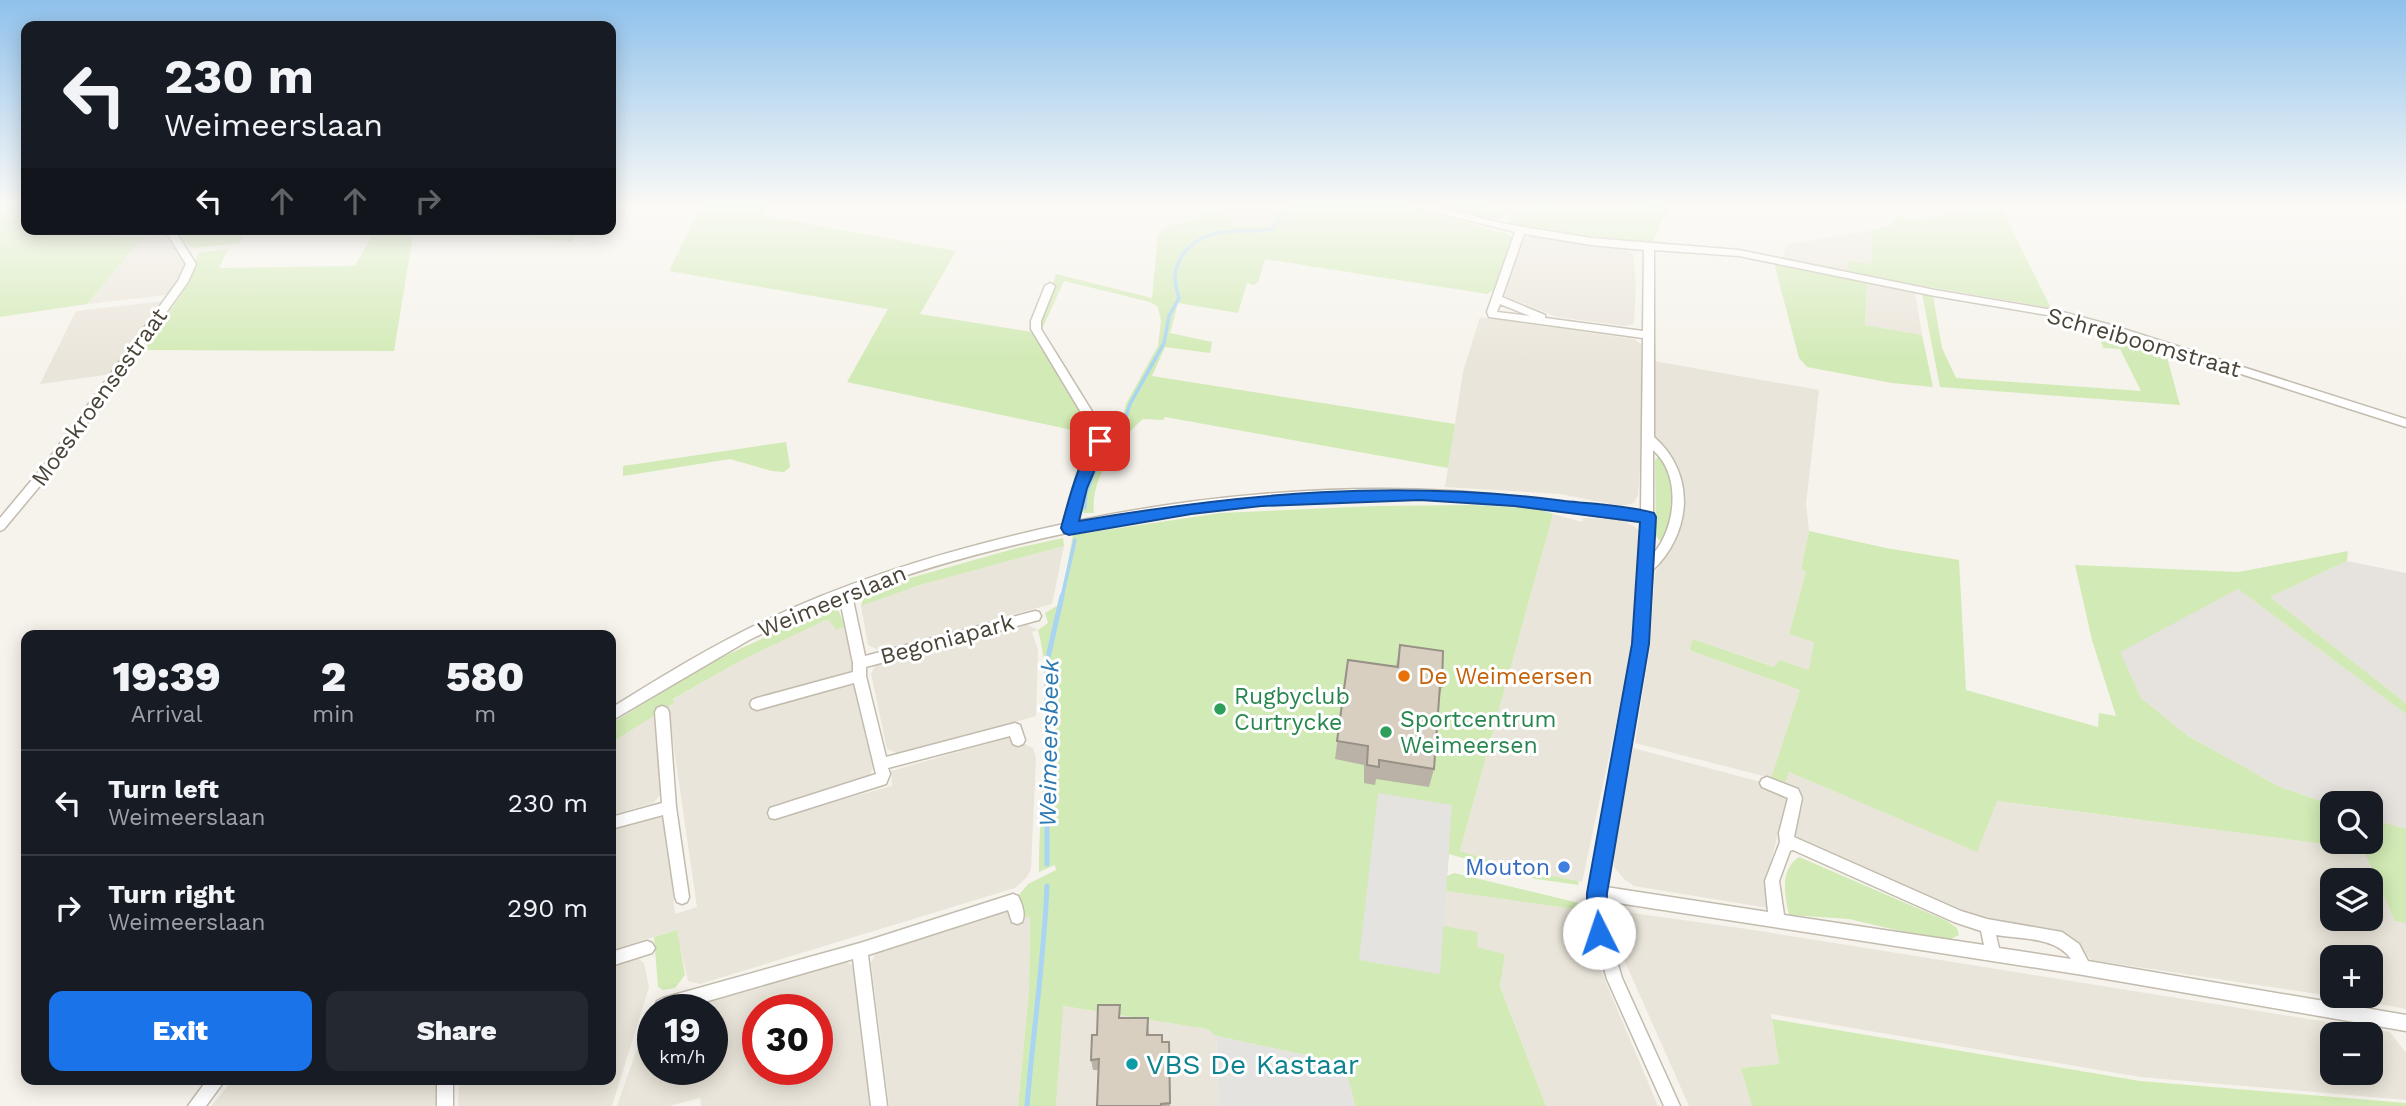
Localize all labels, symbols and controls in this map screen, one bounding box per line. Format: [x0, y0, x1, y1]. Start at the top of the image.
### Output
text: 230 m [164, 47, 314, 105]
icon: left [49, 49, 140, 140]
text: Weimeerslaan [164, 106, 383, 144]
icon: left [190, 182, 228, 220]
icon: ahead [263, 182, 301, 220]
icon: ahead [336, 182, 374, 220]
icon: right [409, 182, 447, 220]
street label: Schreiboomstraat [2044, 302, 2244, 383]
street label: Moeskroensestraat [26, 303, 173, 492]
pin [1070, 411, 1130, 471]
icon: arrive [1081, 422, 1119, 460]
street label: Weimeerslaan [754, 559, 910, 643]
street label: Begoniapark [877, 609, 1017, 670]
text: 19:39 [113, 652, 221, 701]
text: 2 [321, 652, 346, 701]
text: 580 [446, 652, 524, 701]
water label: Weimeersbeek [1034, 658, 1064, 827]
place label: De Weimeersen [1418, 663, 1593, 690]
marker: De Weimeersen [1396, 668, 1412, 684]
place label: Rugbyclub Curtrycke [1234, 683, 1350, 736]
text: Arrival [131, 701, 203, 728]
text: min [312, 701, 355, 728]
text: m [474, 701, 496, 728]
marker: Rugbyclub Curtrycke [1212, 701, 1228, 717]
place label: Sportcentrum Weimeersen [1400, 706, 1557, 759]
marker: Sportcentrum Weimeersen [1378, 724, 1394, 740]
text: Turn left [108, 774, 219, 804]
icon: left [49, 784, 87, 822]
text: 230 m [508, 788, 588, 818]
map controls [2320, 791, 2383, 1085]
button: search [2320, 791, 2383, 854]
text: Weimeerslaan [108, 804, 266, 831]
place label: Mouton [1465, 854, 1550, 881]
marker: Mouton [1556, 859, 1572, 875]
button: layers [2320, 868, 2383, 931]
text: Turn right [108, 879, 235, 909]
icon: right [49, 889, 87, 927]
text: 290 m [507, 893, 588, 923]
position arrow [1562, 896, 1636, 970]
text: Weimeerslaan [108, 909, 266, 936]
button: + [2320, 945, 2383, 1008]
button: Exit [49, 991, 312, 1071]
button: Share [326, 991, 588, 1071]
speed limit sign: 30 [742, 994, 833, 1085]
text: 19 [664, 1009, 701, 1051]
button: − [2320, 1022, 2383, 1085]
text: km/h [659, 1046, 706, 1067]
place label: VBS De Kastaar [1146, 1048, 1359, 1081]
marker: VBS De Kastaar [1124, 1056, 1140, 1072]

